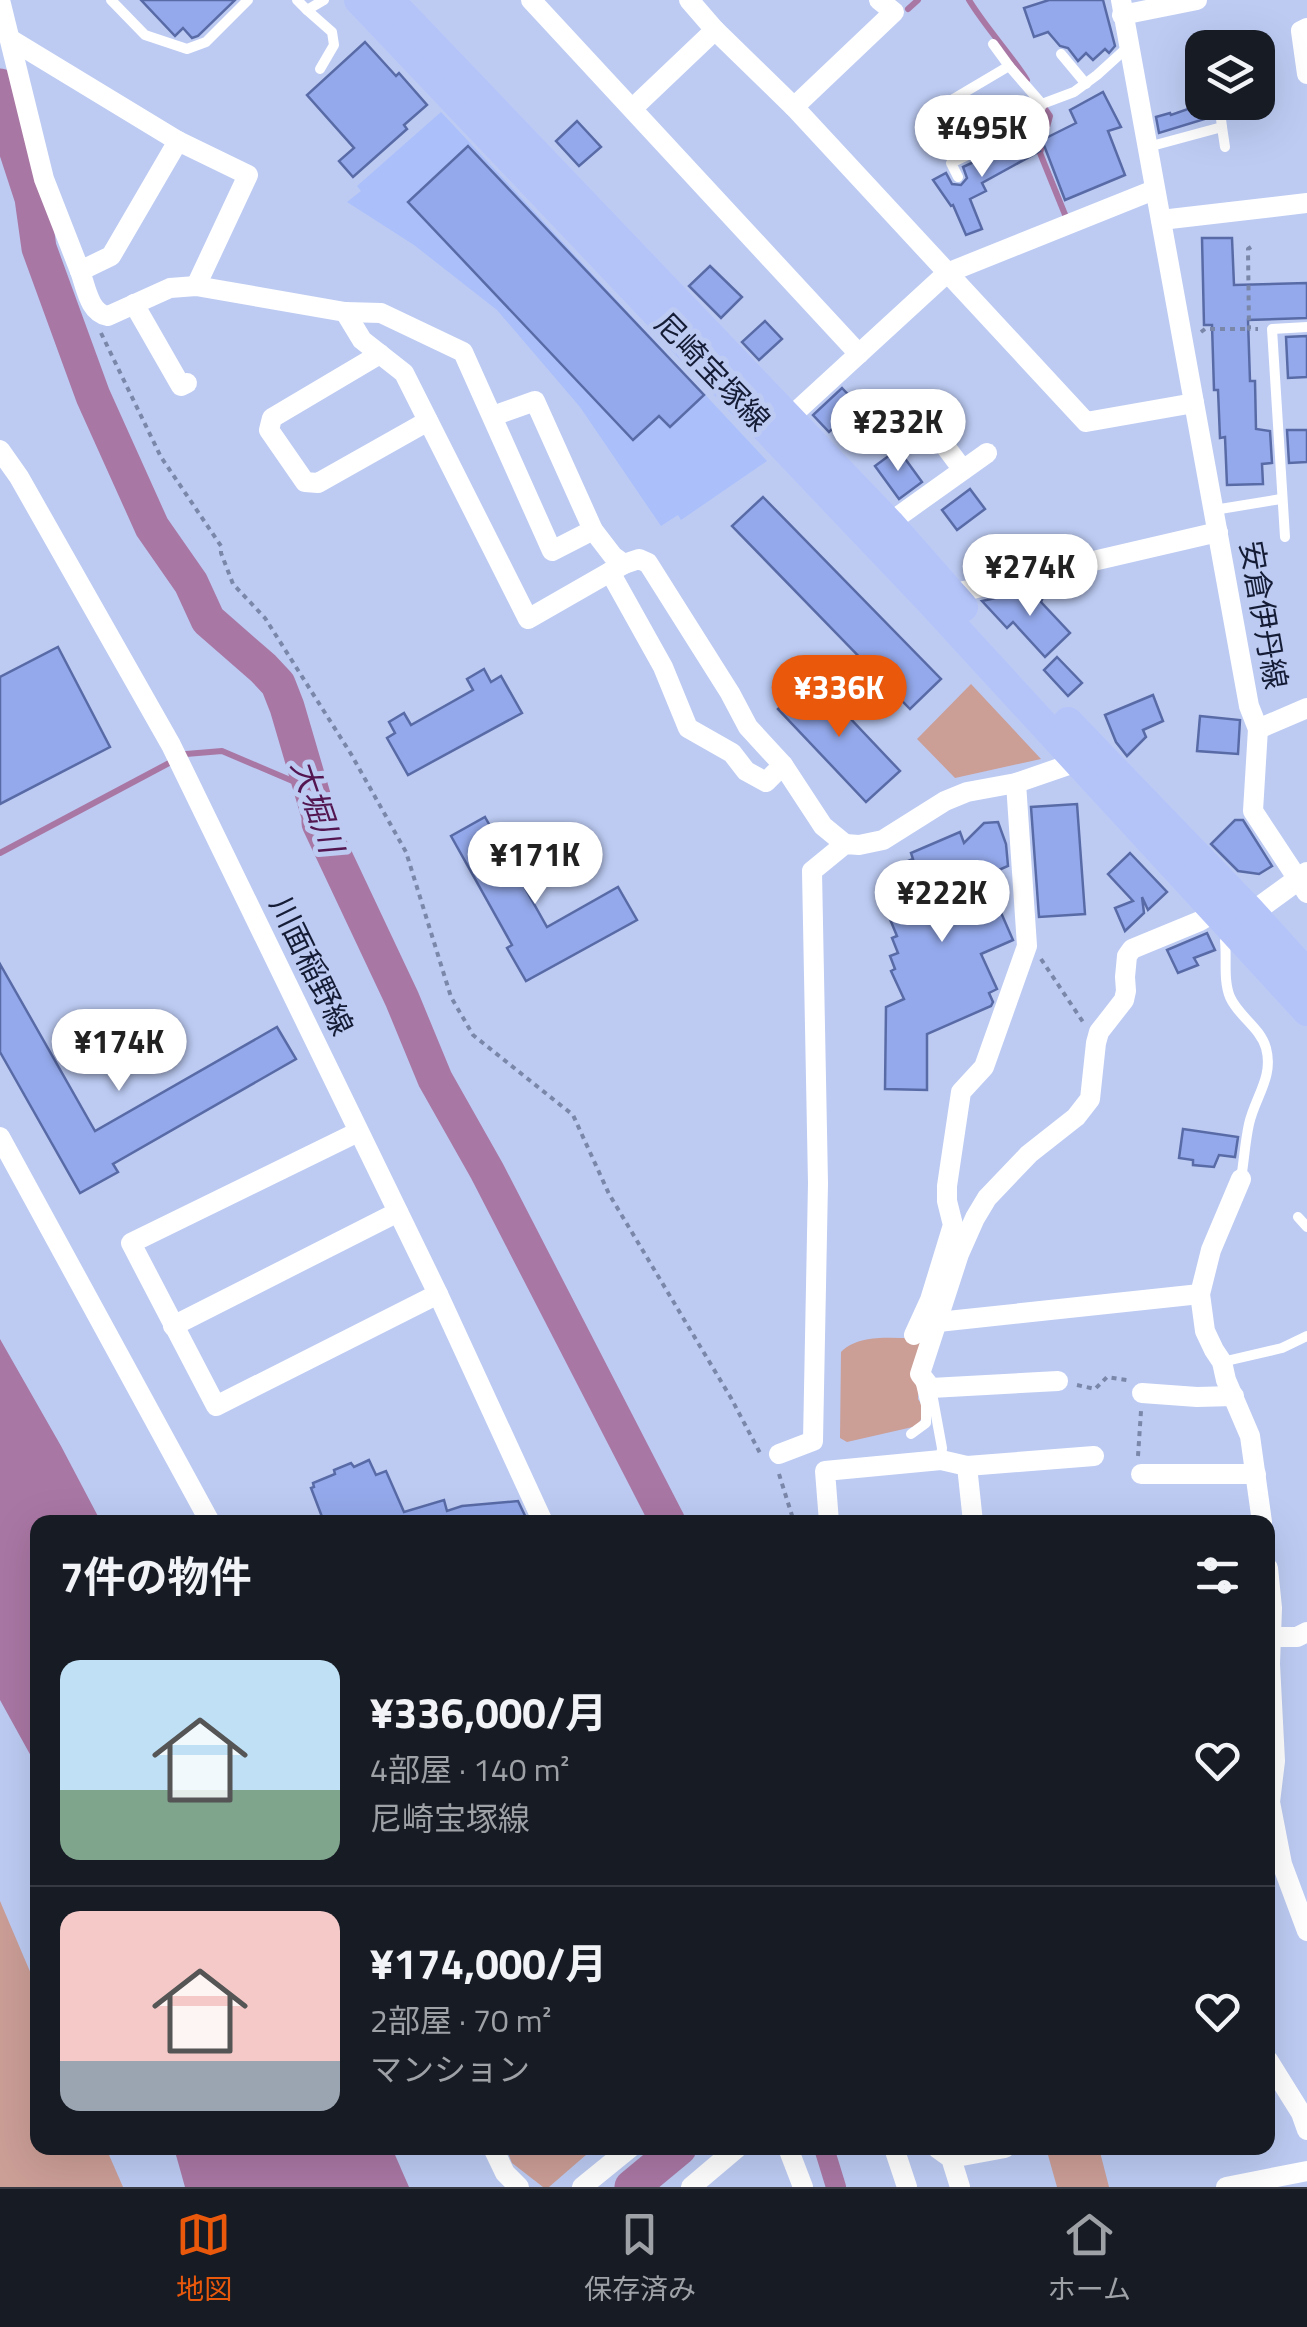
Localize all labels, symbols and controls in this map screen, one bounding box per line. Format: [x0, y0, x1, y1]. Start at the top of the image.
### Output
map controls [1185, 30, 1275, 120]
button: layers [1185, 30, 1275, 120]
pin: ¥495K [912, 95, 1052, 180]
text: ¥495K [937, 103, 1027, 151]
street label: 尼崎宝塚線 [644, 301, 781, 441]
pin: ¥232K [828, 389, 968, 474]
text: ¥232K [853, 397, 943, 445]
pin: ¥274K [960, 534, 1100, 619]
street label: 安倉伊丹線 [1228, 537, 1300, 693]
text: ¥274K [985, 542, 1075, 590]
pin: ¥336K [769, 655, 909, 740]
text: ¥336K [794, 663, 884, 711]
water label: 大堀川 [280, 752, 357, 862]
pin: ¥171K [465, 822, 605, 907]
text: ¥171K [490, 830, 580, 878]
pin: ¥222K [872, 860, 1012, 945]
text: ¥222K [897, 868, 987, 916]
street label: 川面稲野線 [258, 888, 365, 1043]
pin: ¥174K [49, 1009, 189, 1094]
text: ¥174K [74, 1017, 164, 1065]
text: 7件の物件 [60, 1544, 252, 1608]
icon: filters [1190, 1548, 1245, 1603]
text: ¥336,000/月 [370, 1680, 607, 1744]
icon: home [140, 1700, 260, 1820]
icon: heart [1190, 1733, 1245, 1788]
text: 4部屋 · 140 m² [370, 1745, 569, 1793]
text: 尼崎宝塚線 [370, 1794, 530, 1842]
text: ¥174,000/月 [370, 1931, 607, 1995]
icon: home [140, 1951, 260, 2071]
icon: heart [1190, 1984, 1245, 2039]
text: 2部屋 · 70 m² [370, 1996, 552, 2044]
text: マンション [370, 2045, 530, 2093]
tab: 地図 [176, 2207, 232, 2310]
tab: 保存済み [584, 2207, 696, 2310]
tab: ホーム [1048, 2207, 1131, 2310]

